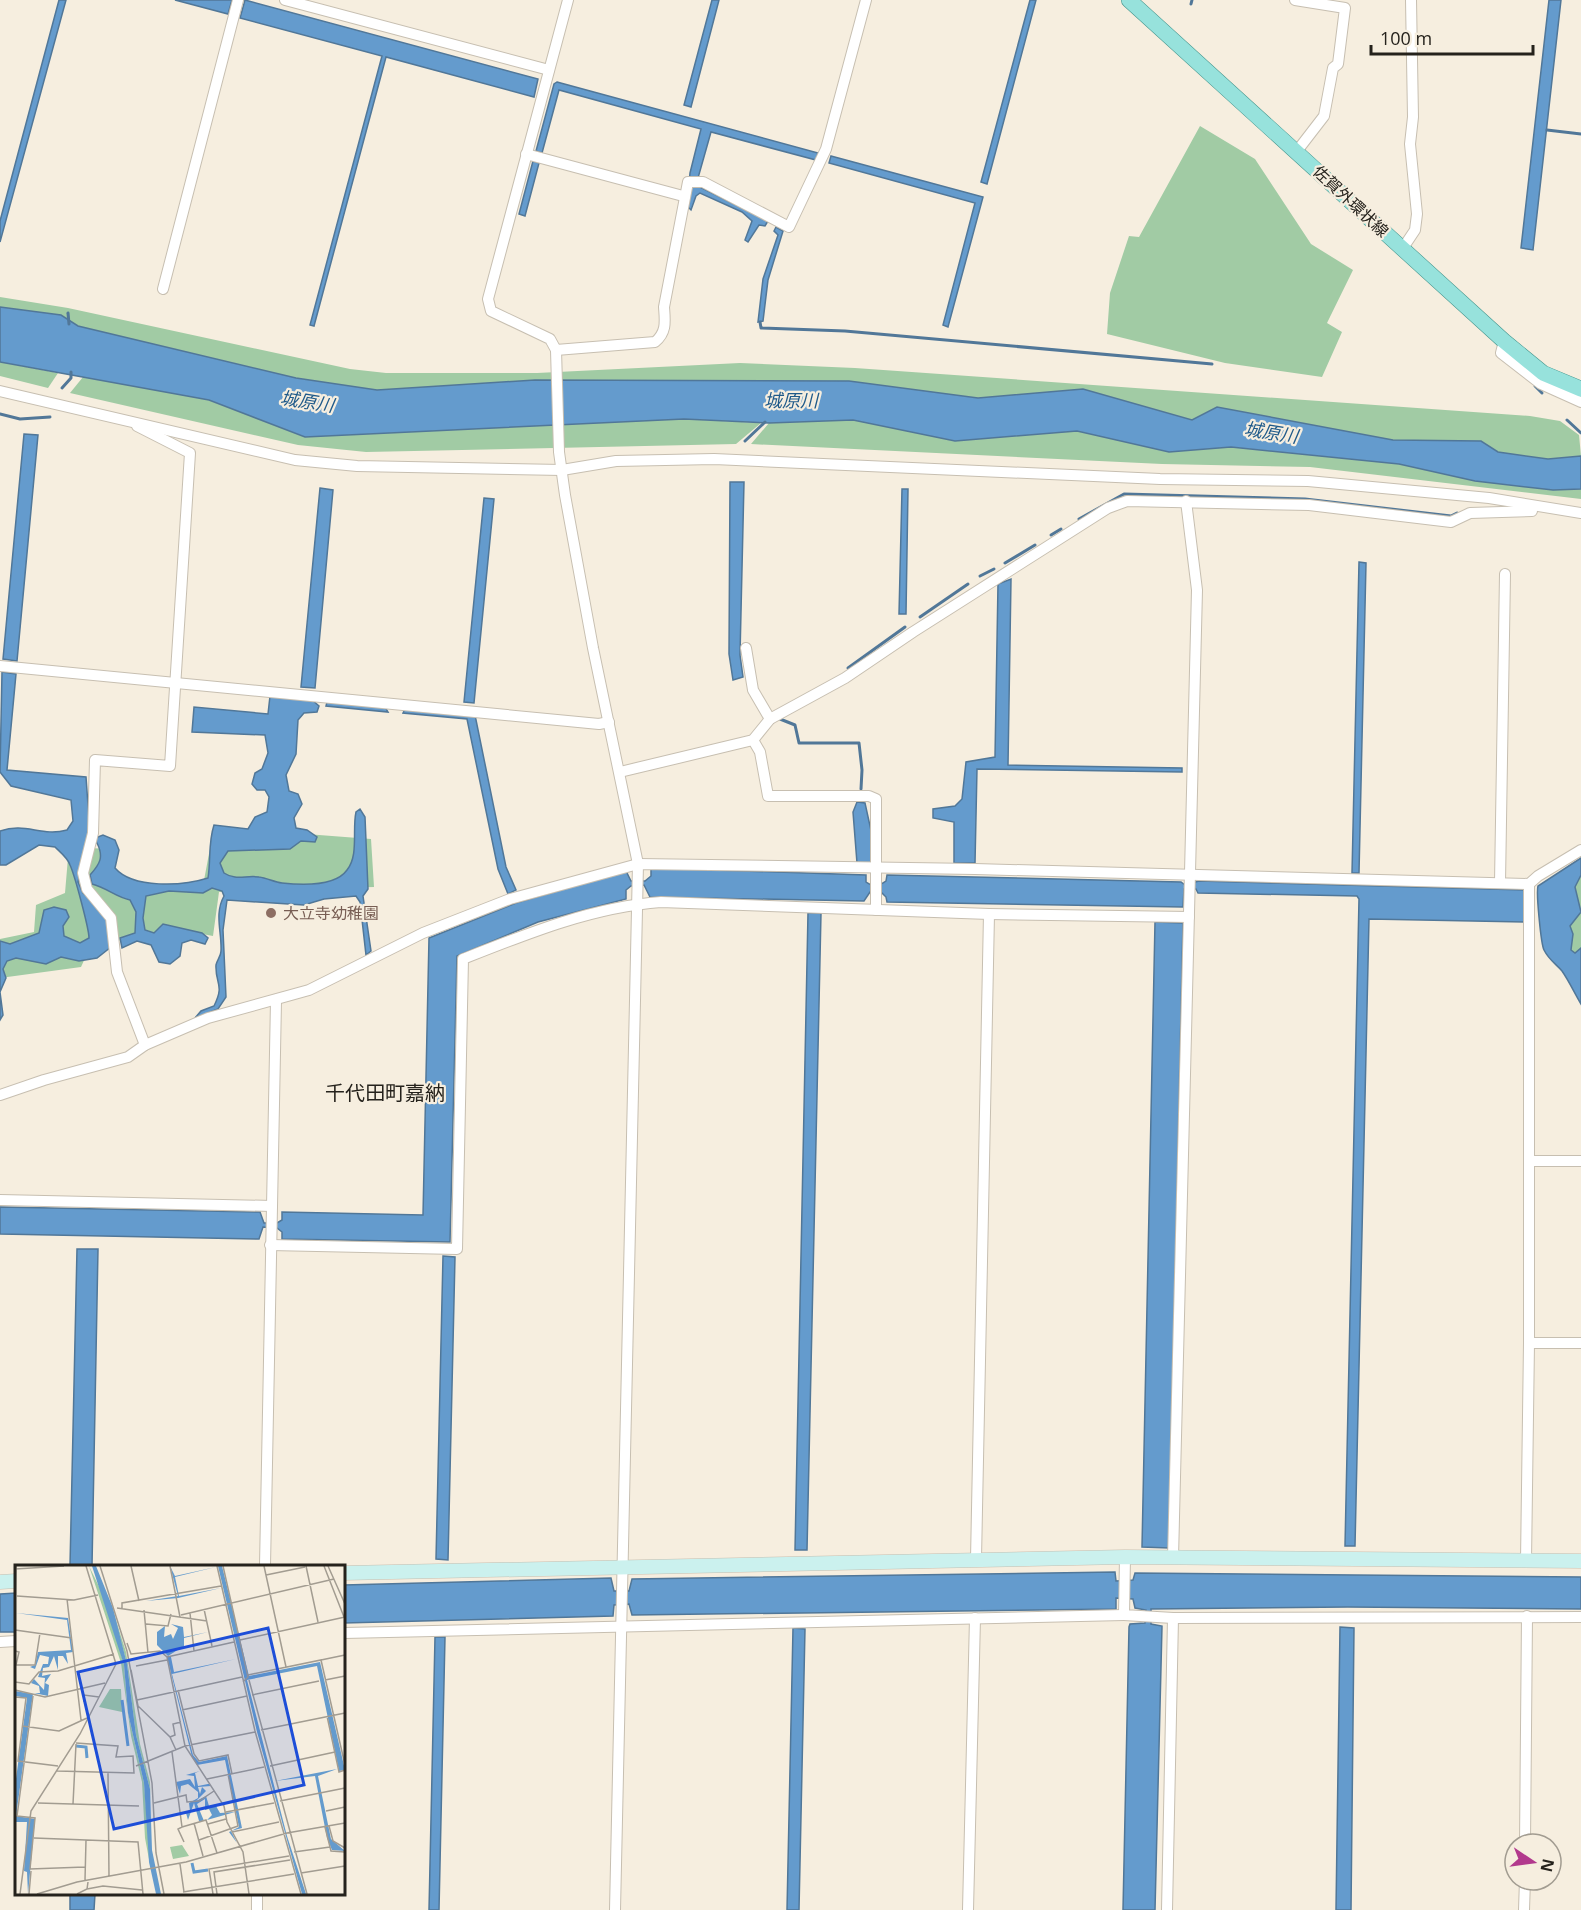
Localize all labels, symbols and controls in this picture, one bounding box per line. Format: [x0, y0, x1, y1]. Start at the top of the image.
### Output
scale bar [1371, 18, 1533, 56]
text: 100 m [1380, 26, 1432, 50]
street label: 佐賀外環状線 [1308, 160, 1394, 242]
water label: 城原川 [279, 385, 338, 417]
water label: 城原川 [764, 388, 820, 412]
water label: 城原川 [1243, 416, 1302, 448]
place label: 大立寺幼稚園 [283, 902, 379, 924]
marker: 大立寺幼稚園 [264, 906, 278, 920]
district label: 千代田町嘉納 [325, 1079, 445, 1106]
inset map [15, 1565, 345, 1895]
north arrow [1503, 1832, 1563, 1892]
text: N [1535, 1857, 1560, 1874]

